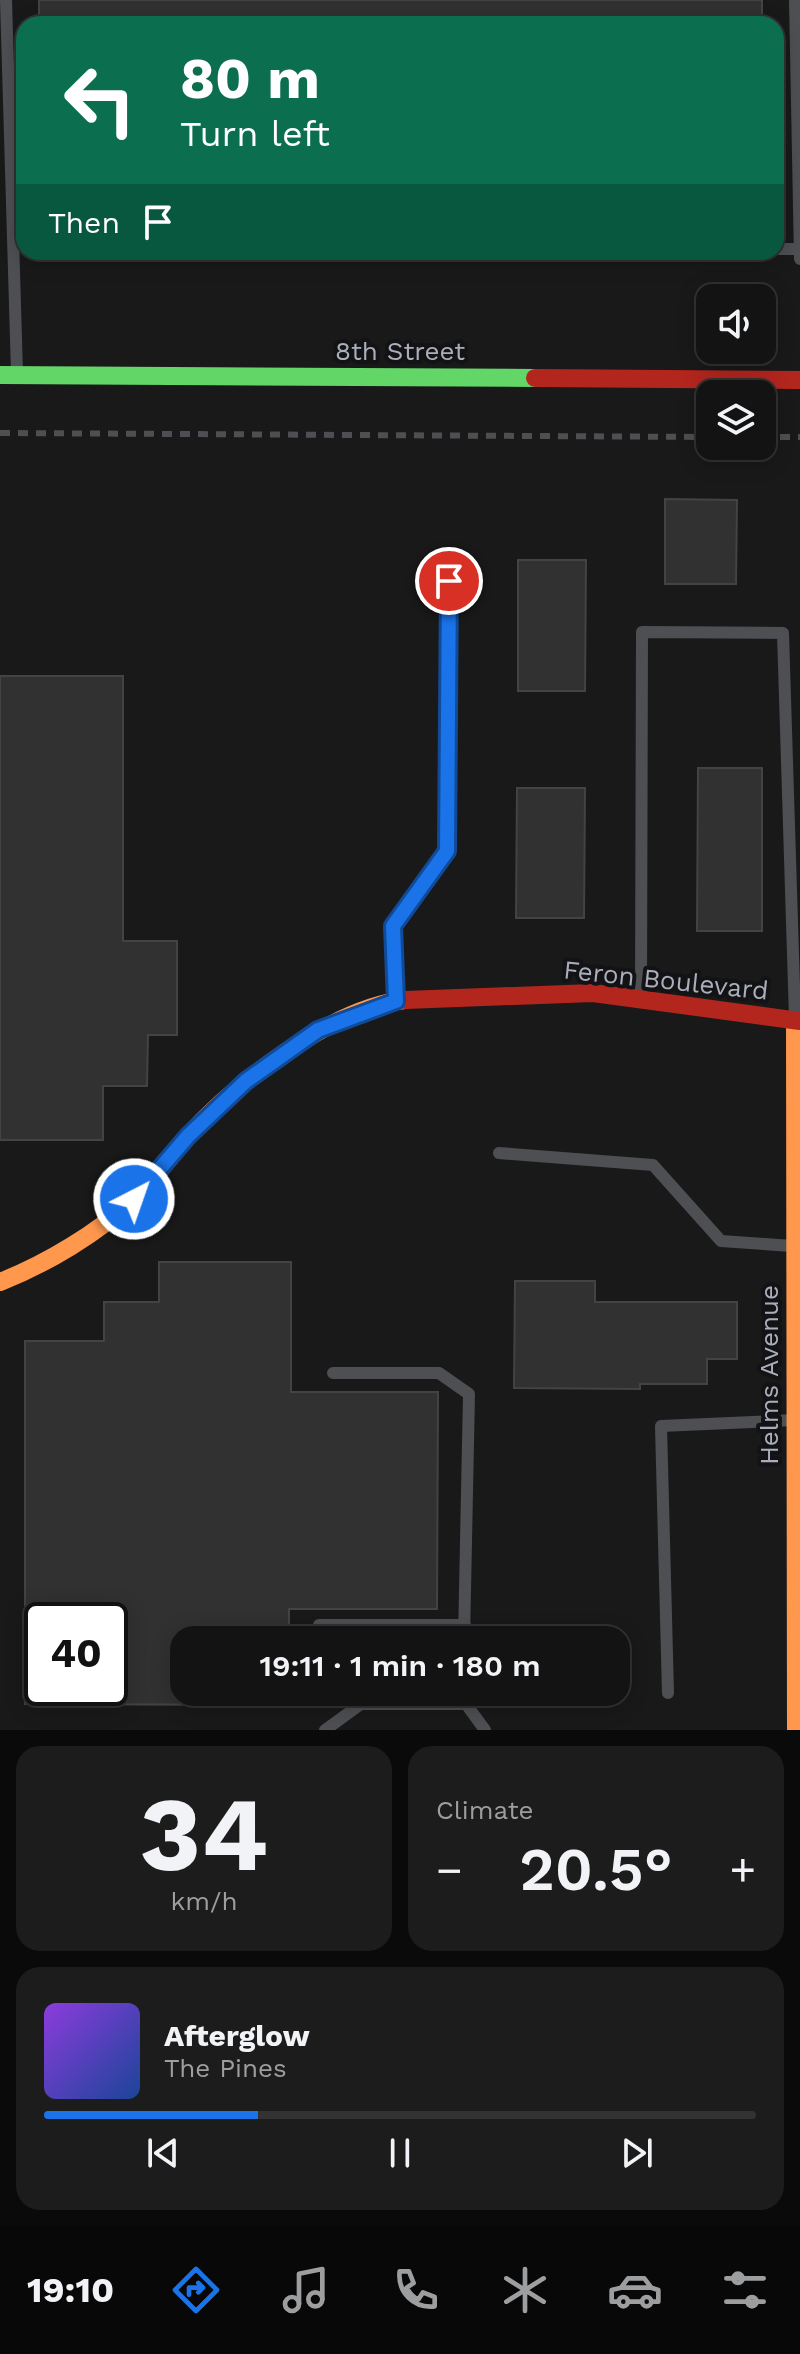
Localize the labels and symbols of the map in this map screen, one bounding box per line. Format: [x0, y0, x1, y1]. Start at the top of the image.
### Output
street label: 8th Street [335, 336, 465, 366]
pin [415, 547, 483, 615]
street label: Feron Boulevard [562, 954, 770, 1006]
position arrow [92, 1157, 176, 1241]
street label: Helms Avenue [754, 1285, 784, 1465]
speed limit sign: 40 [24, 1602, 128, 1706]

